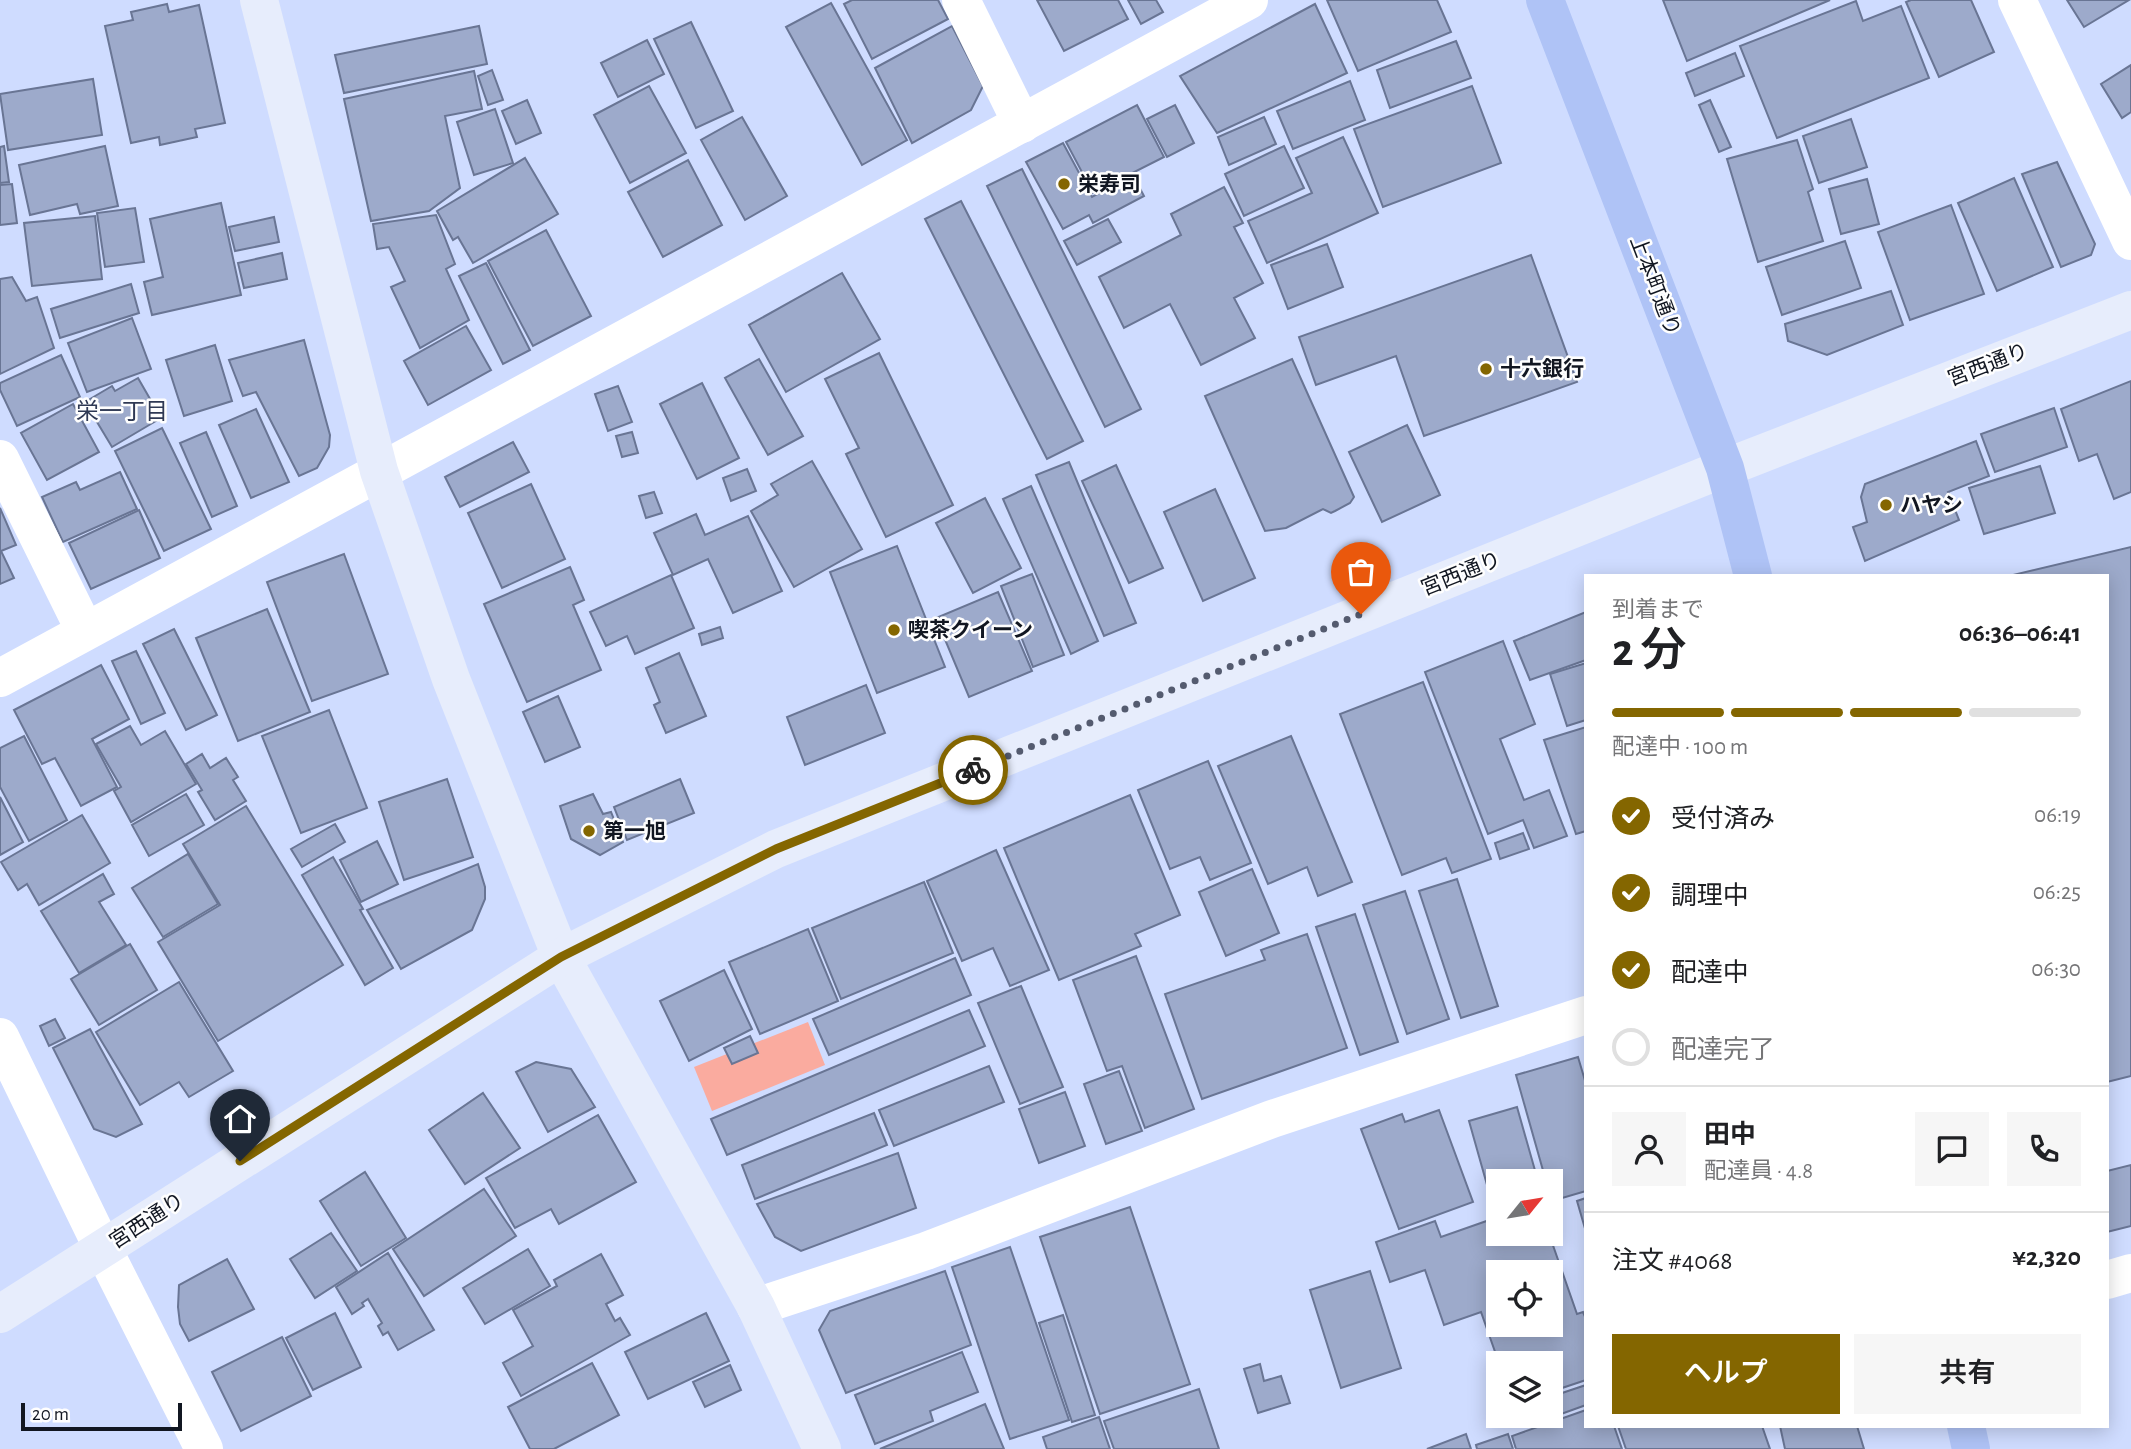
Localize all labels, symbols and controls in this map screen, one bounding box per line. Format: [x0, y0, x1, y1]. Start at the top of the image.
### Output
place label: 栄寿司 [1078, 173, 1141, 195]
marker: 栄寿司 [1056, 176, 1072, 192]
street label: 上本町通り [1626, 233, 1685, 339]
street label: 宮西通り [1945, 339, 2031, 390]
place label: 十六銀行 [1500, 357, 1584, 380]
marker: 十六銀行 [1478, 361, 1494, 377]
district label: 栄一丁目 [76, 399, 168, 424]
place label: ハヤシ [1900, 494, 1963, 516]
marker: ハヤシ [1878, 497, 1894, 513]
pin [1331, 542, 1391, 614]
street label: 宮西通り [1418, 548, 1504, 599]
icon: bag [1342, 553, 1380, 591]
text: 到着まで [1612, 599, 1704, 622]
place label: 喫茶クイーン [908, 619, 1033, 641]
text: 06:36–06:41 [1959, 620, 2081, 646]
marker: 喫茶クイーン [886, 622, 902, 638]
text: 2 分 [1612, 628, 1687, 674]
courier [938, 735, 1008, 805]
text: 配達中 · 100 m [1612, 736, 1748, 759]
icon: bike [954, 751, 992, 789]
icon: check [1612, 797, 1650, 835]
text: 06:19 [2034, 804, 2081, 827]
text: 受付済み [1671, 806, 1775, 832]
place label: 第一旭 [603, 820, 666, 842]
marker: 第一旭 [581, 823, 597, 839]
icon: check [1612, 874, 1650, 912]
text: 06:25 [2033, 881, 2081, 904]
text: 調理中 [1671, 883, 1749, 909]
icon: check [1612, 951, 1650, 989]
text: 06:30 [2031, 958, 2081, 981]
text: 配達中 [1671, 960, 1749, 986]
text: 配達完了 [1671, 1037, 1775, 1063]
pin [210, 1089, 270, 1161]
icon: home [221, 1100, 259, 1138]
button: person [1612, 1112, 1686, 1186]
button: chat [1915, 1112, 1989, 1186]
button: phone [2007, 1112, 2081, 1186]
text: 田中 [1704, 1122, 1756, 1148]
text: 配達員 · 4.8 [1704, 1160, 1813, 1183]
north arrow [1486, 1169, 1563, 1246]
map controls [1486, 1169, 1563, 1428]
street label: 宮西通り [106, 1188, 188, 1253]
text: ¥2,320 [2012, 1244, 2081, 1270]
text: 注文 #4068 [1612, 1248, 1732, 1274]
button: locate [1486, 1260, 1563, 1337]
button: ヘルプ [1612, 1334, 1840, 1414]
button: 共有 [1854, 1334, 2081, 1414]
button: layers [1486, 1351, 1563, 1428]
scale bar [21, 1400, 182, 1432]
text: 20 m [32, 1405, 69, 1424]

